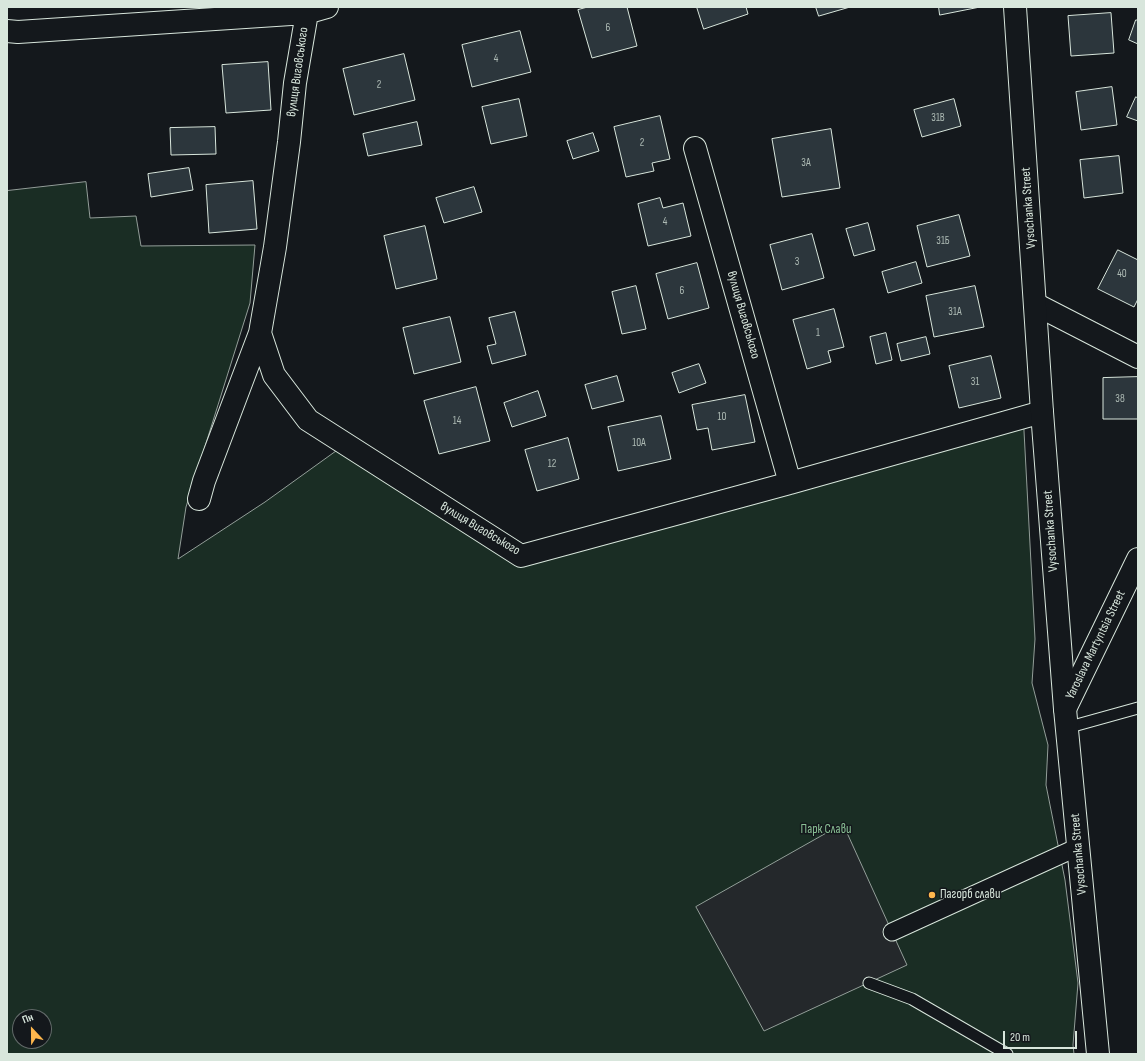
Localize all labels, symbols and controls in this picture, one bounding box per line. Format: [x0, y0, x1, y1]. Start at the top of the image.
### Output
house number: 6 [606, 21, 610, 35]
street label: вулиця Виговського [284, 26, 312, 118]
house number: 4 [494, 52, 498, 66]
house number: 2 [377, 78, 381, 92]
house number: 31В [931, 111, 945, 125]
house number: 2 [640, 136, 644, 150]
house number: 3А [801, 156, 811, 170]
street label: Vysochanka Street [1018, 167, 1040, 249]
house number: 4 [663, 215, 667, 229]
house number: 31Б [936, 234, 950, 248]
house number: 3 [795, 255, 799, 269]
house number: 40 [1117, 267, 1127, 281]
street label: вулиця Виговського [723, 269, 763, 361]
house number: 6 [680, 284, 684, 298]
house number: 31А [948, 305, 962, 319]
house number: 1 [816, 326, 820, 340]
house number: 31 [971, 375, 979, 389]
house number: 38 [1115, 392, 1125, 406]
house number: 10 [718, 410, 726, 424]
house number: 14 [453, 414, 461, 428]
house number: 10А [632, 436, 646, 450]
house number: 12 [548, 457, 556, 471]
street label: Vysochanka Street [1040, 490, 1062, 572]
street label: вулиця Виговського [437, 499, 523, 559]
street label: Yaroslava Martyntsia Street [1063, 588, 1129, 702]
street label: Vysochanka Street [1068, 813, 1090, 895]
park label: Парк Слави [801, 822, 851, 838]
place label: Пагорб слави [940, 887, 1000, 903]
marker: Пагорб слави [927, 890, 937, 900]
north arrow [12, 1009, 52, 1049]
text: Пн [20, 1010, 35, 1026]
scale bar [1005, 1023, 1079, 1049]
text: 20 m [1010, 1030, 1030, 1045]

